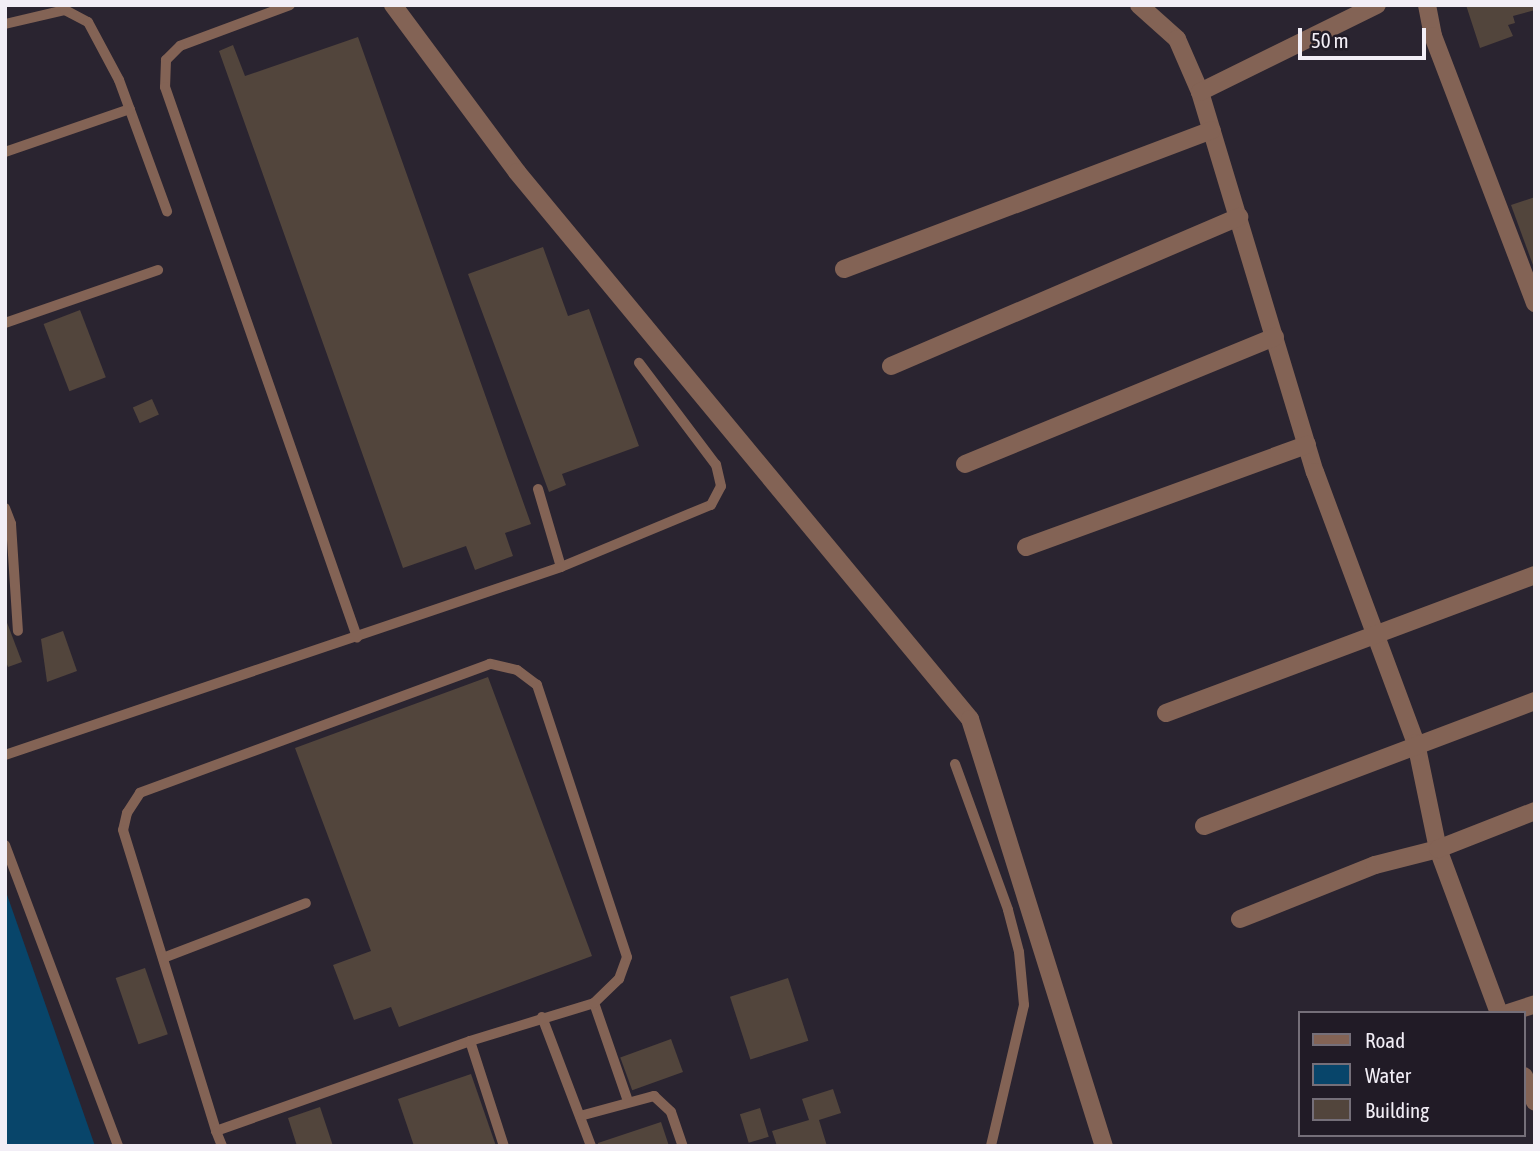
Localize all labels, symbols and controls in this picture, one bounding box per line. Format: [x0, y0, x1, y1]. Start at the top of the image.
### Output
scale bar [1302, 14, 1430, 58]
text: 50 m [1311, 28, 1349, 52]
legend [1298, 1011, 1526, 1137]
text: Road [1365, 1028, 1405, 1052]
text: Water [1365, 1063, 1411, 1087]
text: Building [1365, 1098, 1429, 1122]

